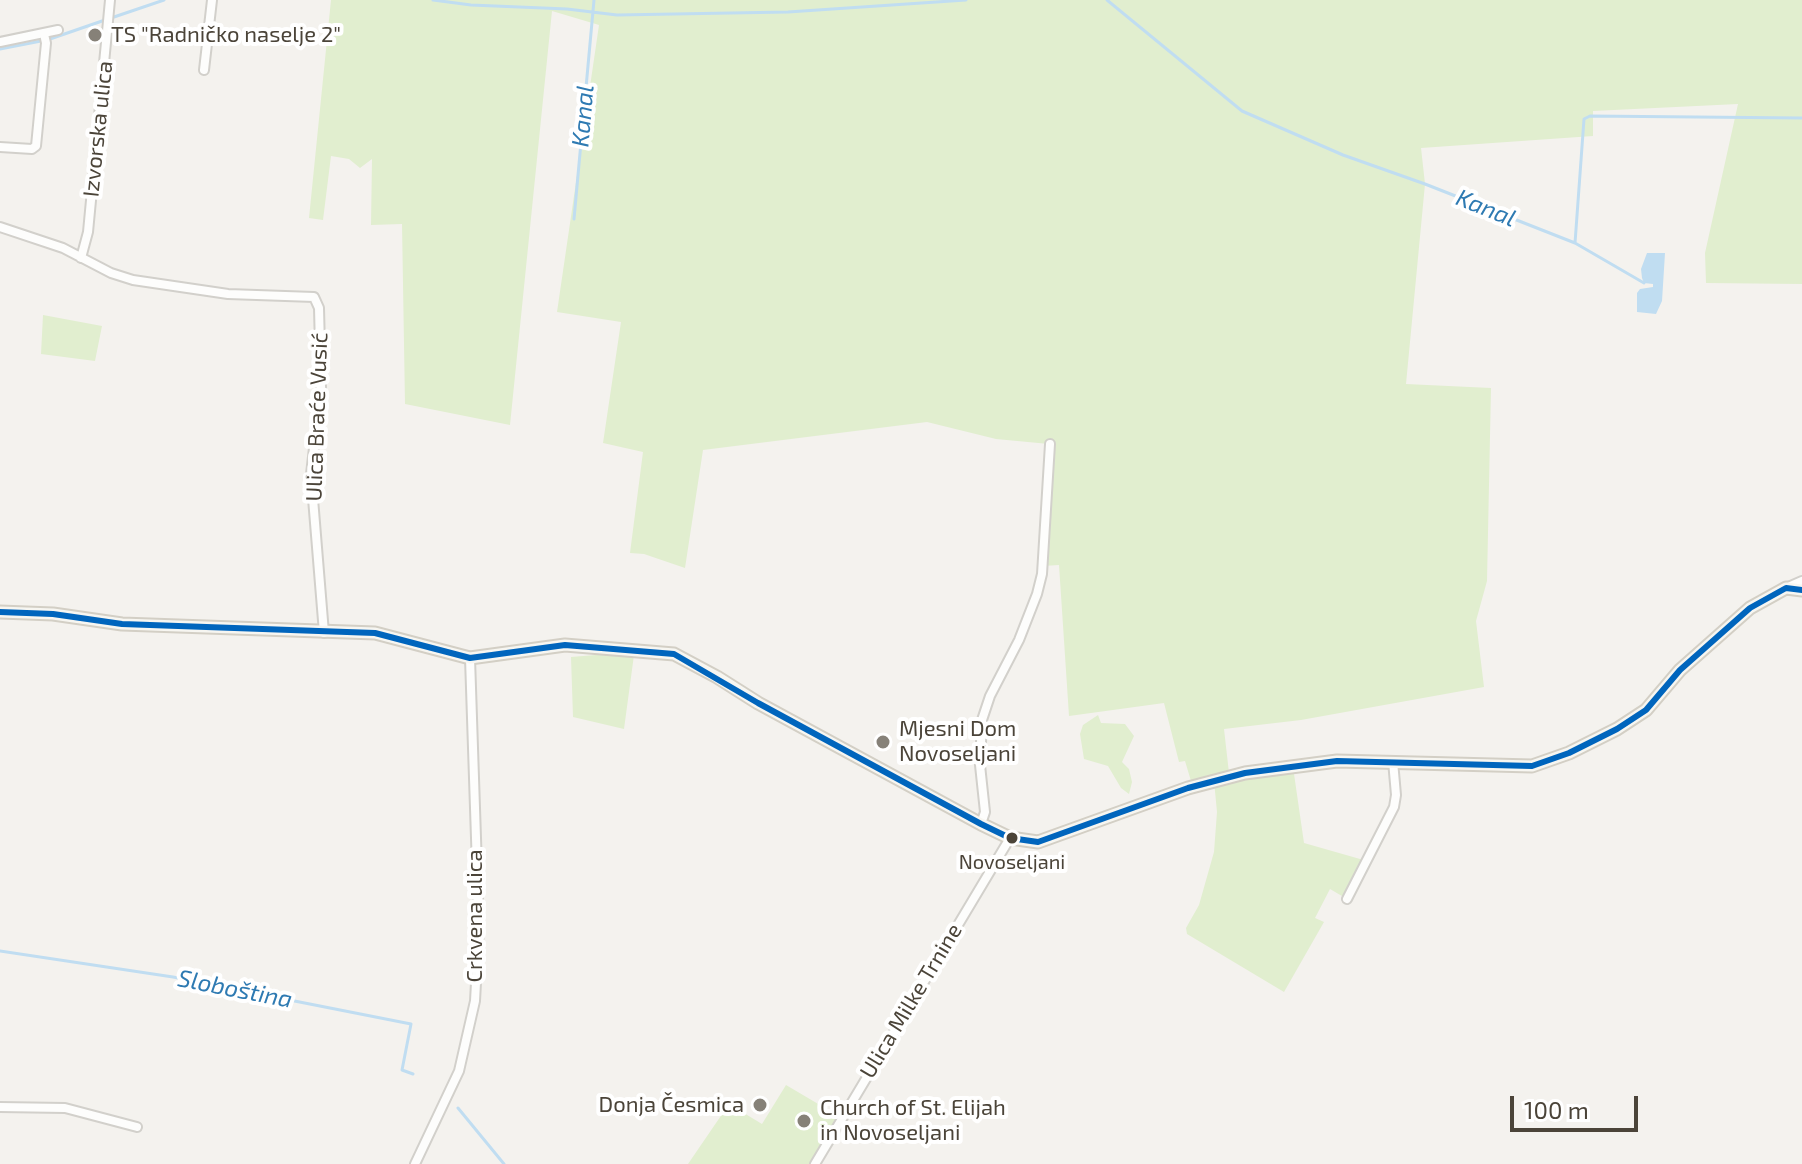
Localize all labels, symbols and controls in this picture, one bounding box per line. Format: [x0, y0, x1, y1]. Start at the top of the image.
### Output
place label: TS "Radničko naselje 2" [111, 22, 341, 48]
marker: TS "Radničko naselje 2" [86, 26, 104, 44]
street label: Izvorska ulica [78, 60, 118, 198]
water label: Kanal [566, 84, 600, 148]
water label: Kanal [1452, 183, 1520, 233]
street label: Ulica Braće Vusić [301, 332, 333, 502]
place label: Mjesni Dom Novoseljani [899, 716, 1016, 768]
marker: Mjesni Dom Novoseljani [874, 733, 892, 751]
marker: Novoseljani [1004, 830, 1020, 846]
street label: Crkvena ulica [462, 849, 488, 983]
place label: Novoseljani [959, 850, 1065, 874]
street label: Ulica Milke Trnine [854, 919, 968, 1083]
water label: Sloboština [175, 964, 295, 1014]
scale bar [1514, 1080, 1642, 1130]
place label: Donja Česmica [599, 1092, 744, 1118]
place label: Church of St. Elijah in Novoseljani [820, 1095, 1006, 1146]
text: 100 m [1524, 1095, 1589, 1124]
marker: Donja Česmica [751, 1096, 769, 1114]
marker: Church of St. Elijah in Novoseljani [795, 1112, 813, 1130]

